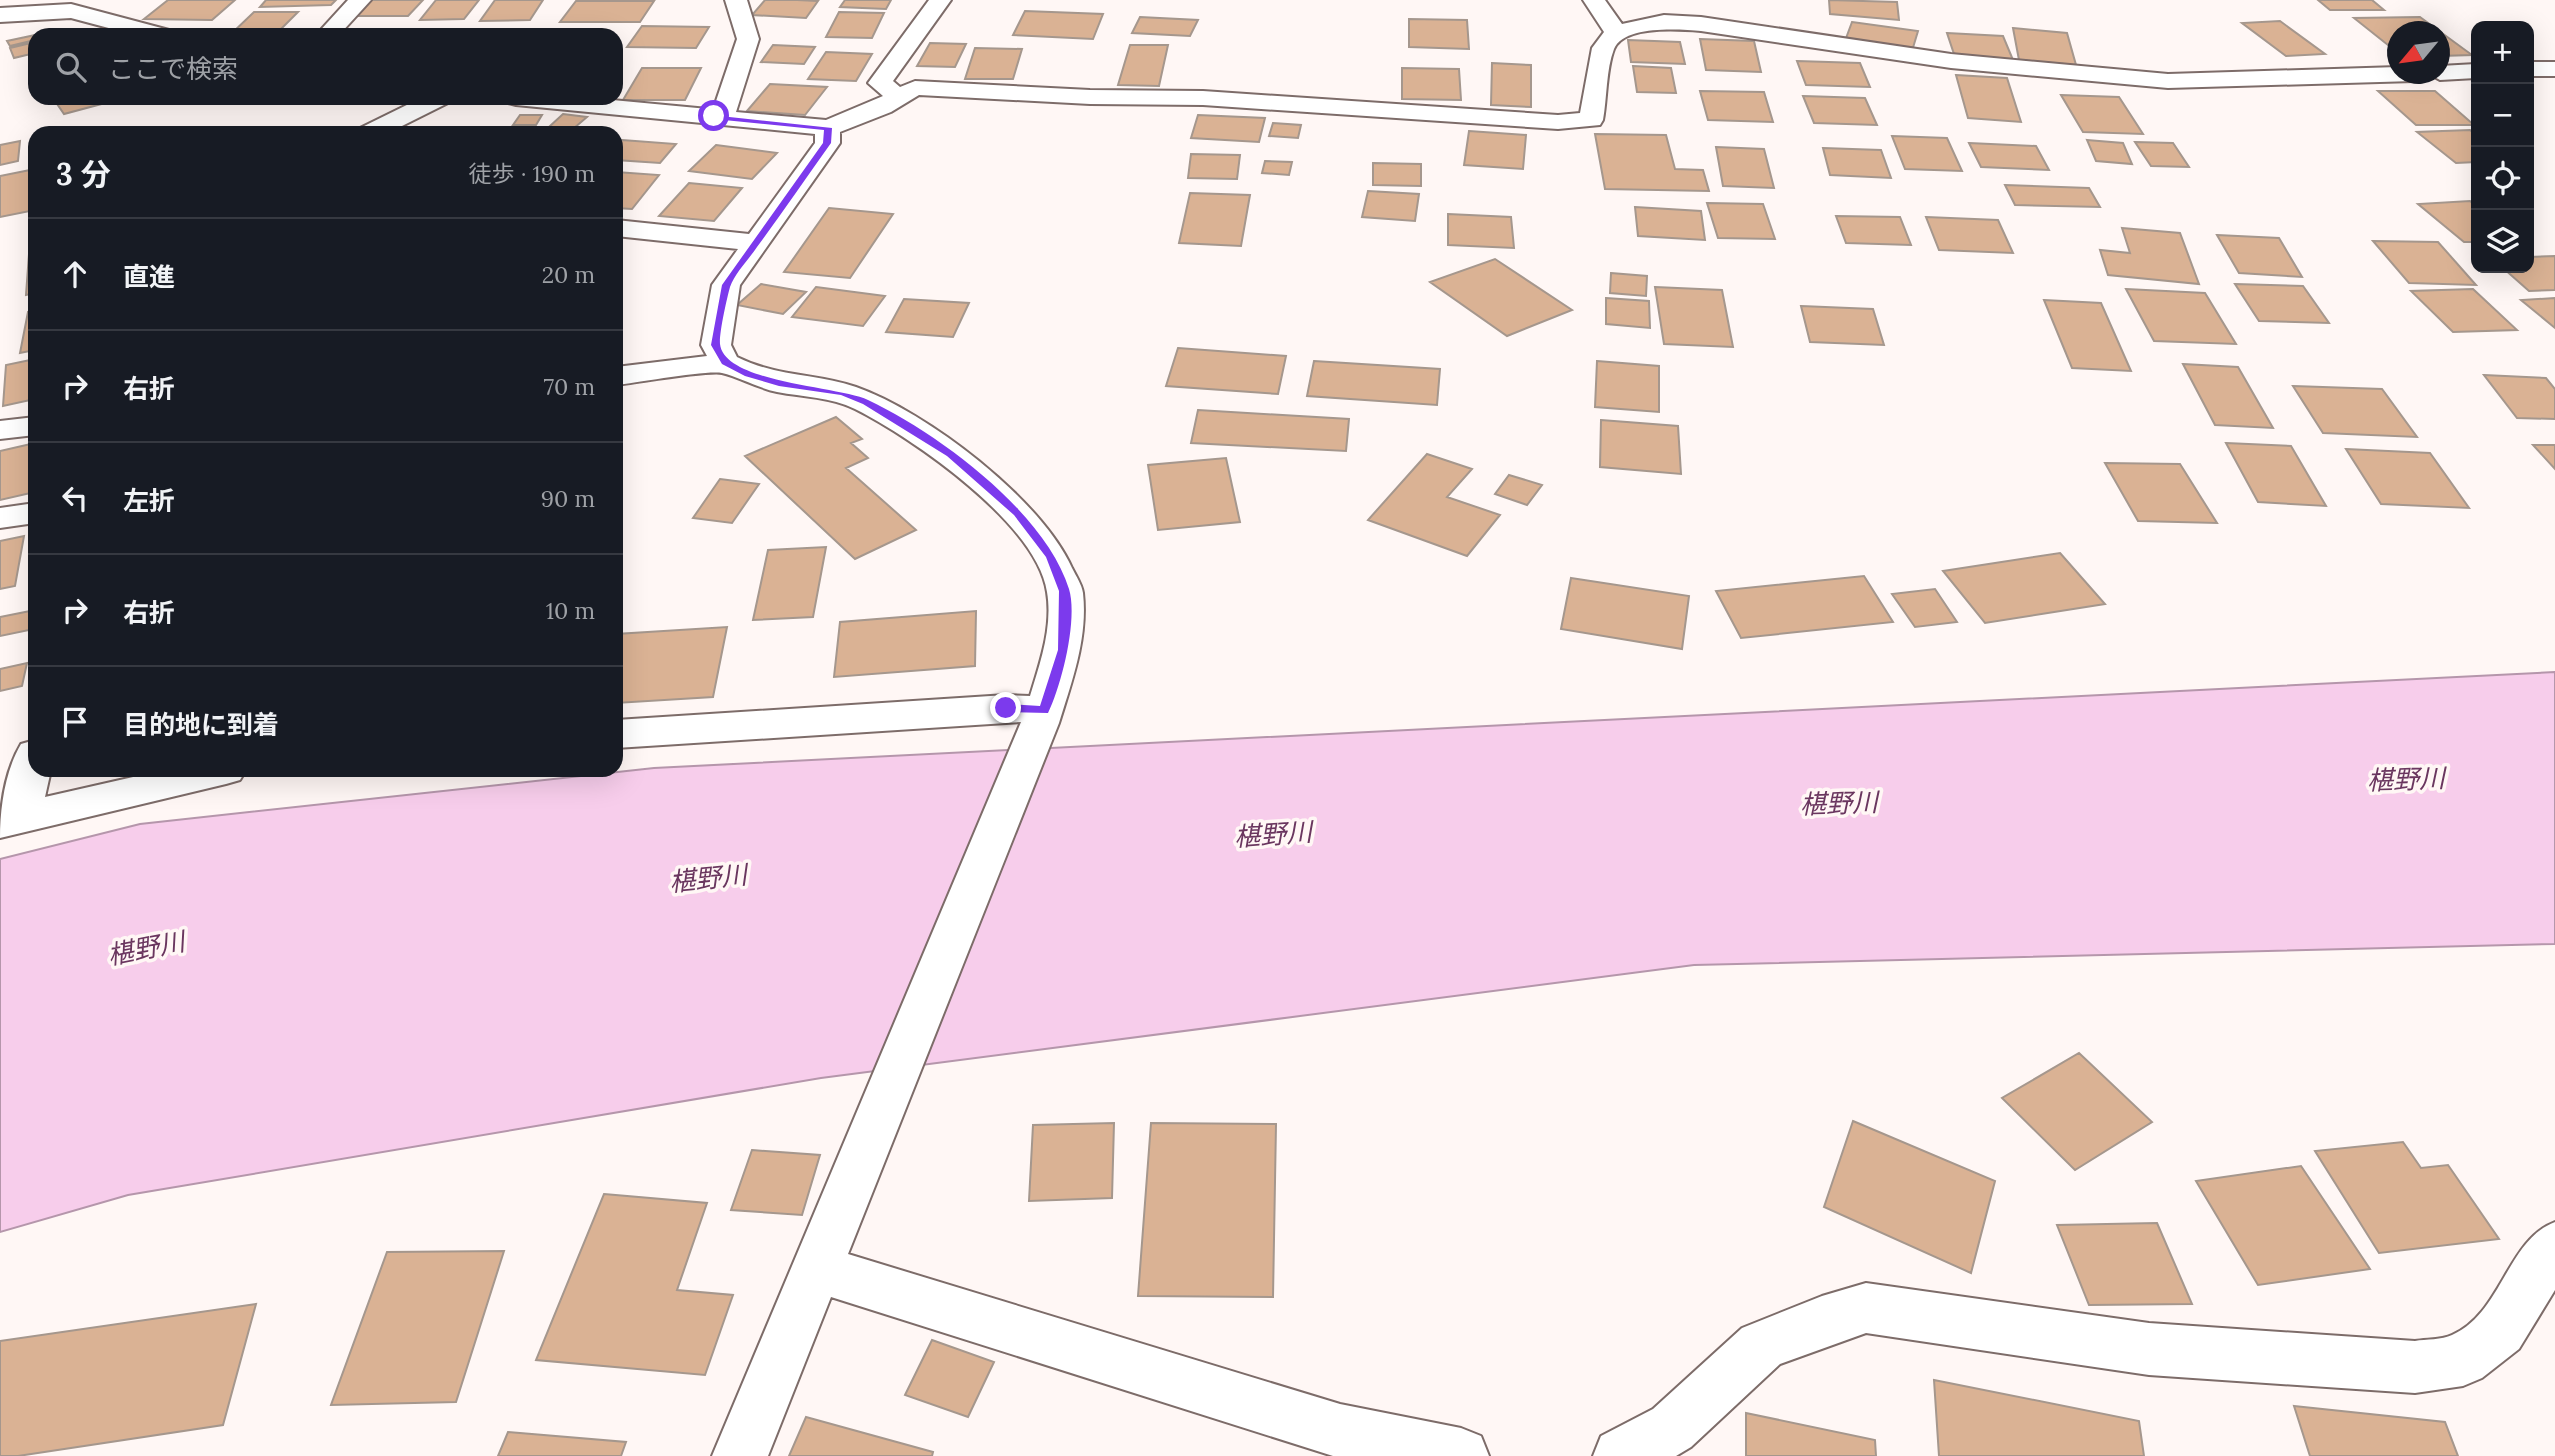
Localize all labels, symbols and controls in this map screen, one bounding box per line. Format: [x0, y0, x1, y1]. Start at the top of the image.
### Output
north arrow [2387, 21, 2450, 84]
map controls [2471, 21, 2534, 273]
button: + [2471, 21, 2534, 84]
search box [28, 28, 623, 105]
icon: search [52, 48, 90, 86]
text: ここで検索 [108, 52, 238, 85]
button: − [2471, 84, 2534, 147]
route start [698, 100, 729, 131]
button: locate [2471, 147, 2534, 210]
text: 3 分 [56, 155, 111, 193]
text: 徒歩 · 190 m [469, 159, 595, 188]
button: layers [2471, 210, 2534, 273]
icon: ahead [56, 255, 94, 293]
text: 直進 [123, 260, 175, 293]
text: 20 m [542, 260, 595, 289]
icon: right [56, 367, 94, 405]
text: 右折 [123, 372, 175, 405]
text: 70 m [544, 372, 595, 401]
icon: left [56, 479, 94, 517]
text: 左折 [123, 484, 175, 517]
text: 90 m [541, 484, 595, 513]
icon: right [56, 591, 94, 629]
text: 右折 [123, 596, 175, 629]
text: 10 m [546, 596, 595, 625]
route end [990, 692, 1021, 723]
icon: arrive [56, 703, 94, 741]
text: 目的地に到着 [123, 708, 279, 741]
water label: 椹野川 [2366, 761, 2449, 797]
water label: 椹野川 [1799, 785, 1882, 821]
water label: 椹野川 [1233, 815, 1316, 853]
water label: 椹野川 [667, 857, 751, 898]
water label: 椹野川 [105, 924, 190, 972]

